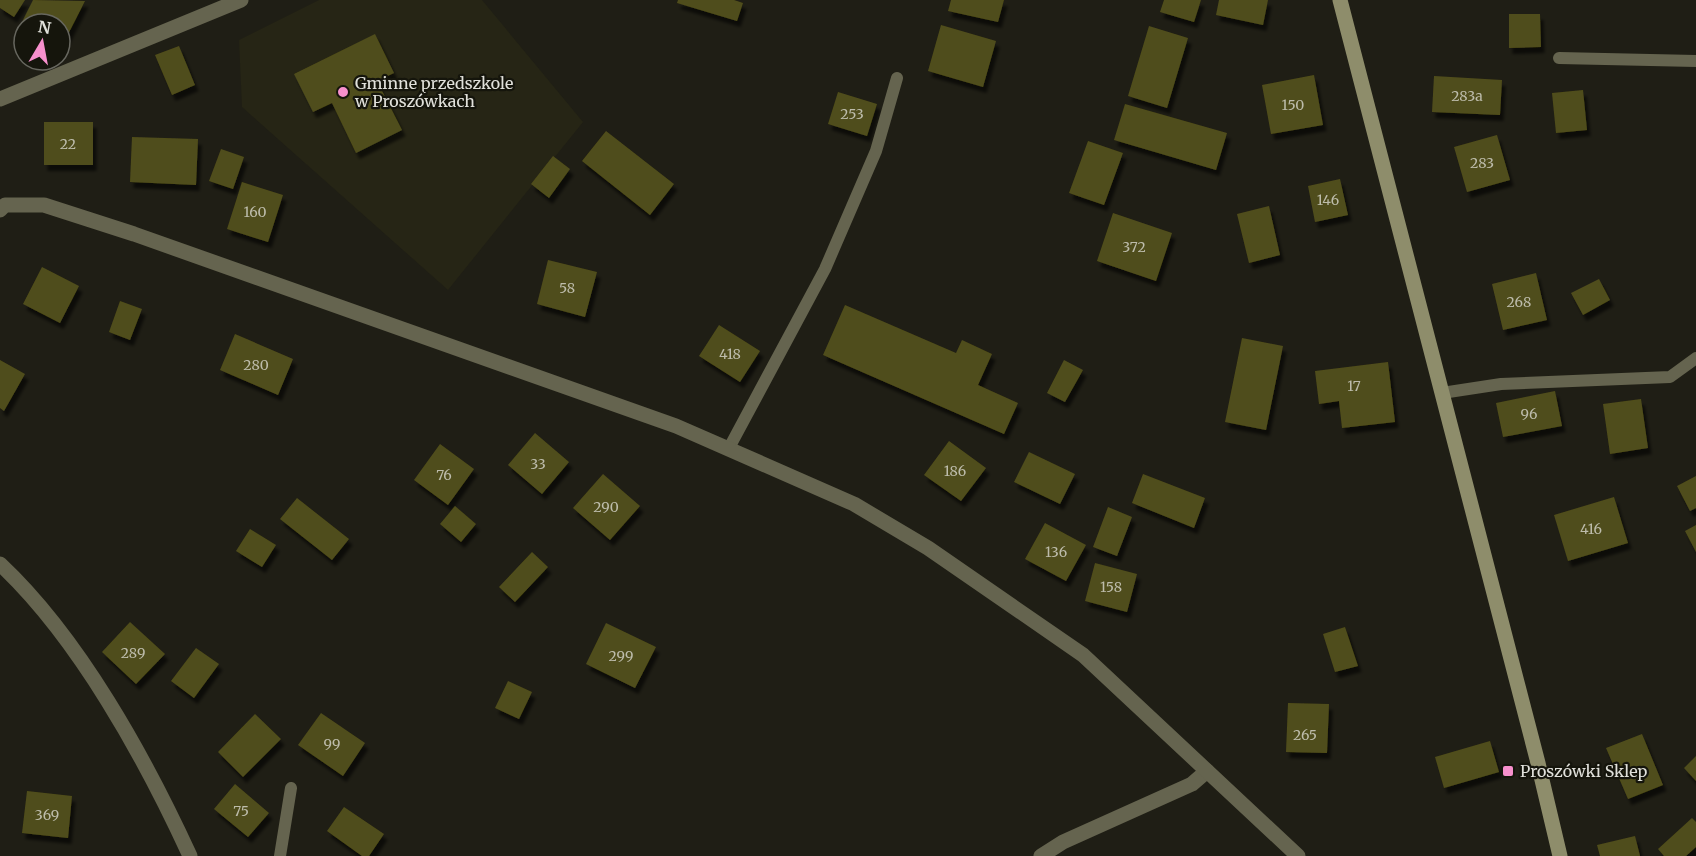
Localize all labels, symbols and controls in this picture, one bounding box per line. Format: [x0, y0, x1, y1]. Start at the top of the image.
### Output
north arrow [12, 12, 72, 72]
text: N [37, 16, 53, 38]
place label: Gminne przedszkole w Proszówkach [354, 73, 513, 111]
marker: Gminne przedszkole w Proszówkach [336, 85, 350, 99]
house number: 283a [1451, 87, 1483, 105]
house number: 150 [1282, 96, 1304, 114]
house number: 253 [840, 105, 864, 123]
house number: 22 [60, 135, 76, 153]
house number: 283 [1470, 154, 1494, 172]
house number: 146 [1317, 191, 1339, 209]
house number: 160 [243, 203, 267, 221]
house number: 372 [1122, 238, 1146, 256]
house number: 58 [559, 279, 575, 297]
house number: 268 [1507, 293, 1531, 311]
house number: 418 [719, 345, 741, 363]
house number: 280 [243, 356, 269, 374]
house number: 17 [1347, 377, 1361, 395]
house number: 96 [1521, 405, 1537, 423]
house number: 33 [530, 455, 546, 473]
house number: 186 [944, 462, 966, 480]
house number: 76 [436, 466, 452, 484]
house number: 290 [593, 498, 619, 516]
house number: 416 [1580, 520, 1602, 538]
house number: 136 [1045, 543, 1067, 561]
house number: 158 [1100, 578, 1122, 596]
house number: 289 [121, 644, 145, 662]
house number: 299 [609, 647, 633, 665]
house number: 265 [1293, 726, 1317, 744]
house number: 99 [324, 735, 340, 753]
place label: Proszówki Sklep [1520, 761, 1648, 781]
marker: Proszówki Sklep [1501, 764, 1515, 778]
house number: 75 [233, 802, 249, 820]
house number: 369 [35, 806, 59, 824]

